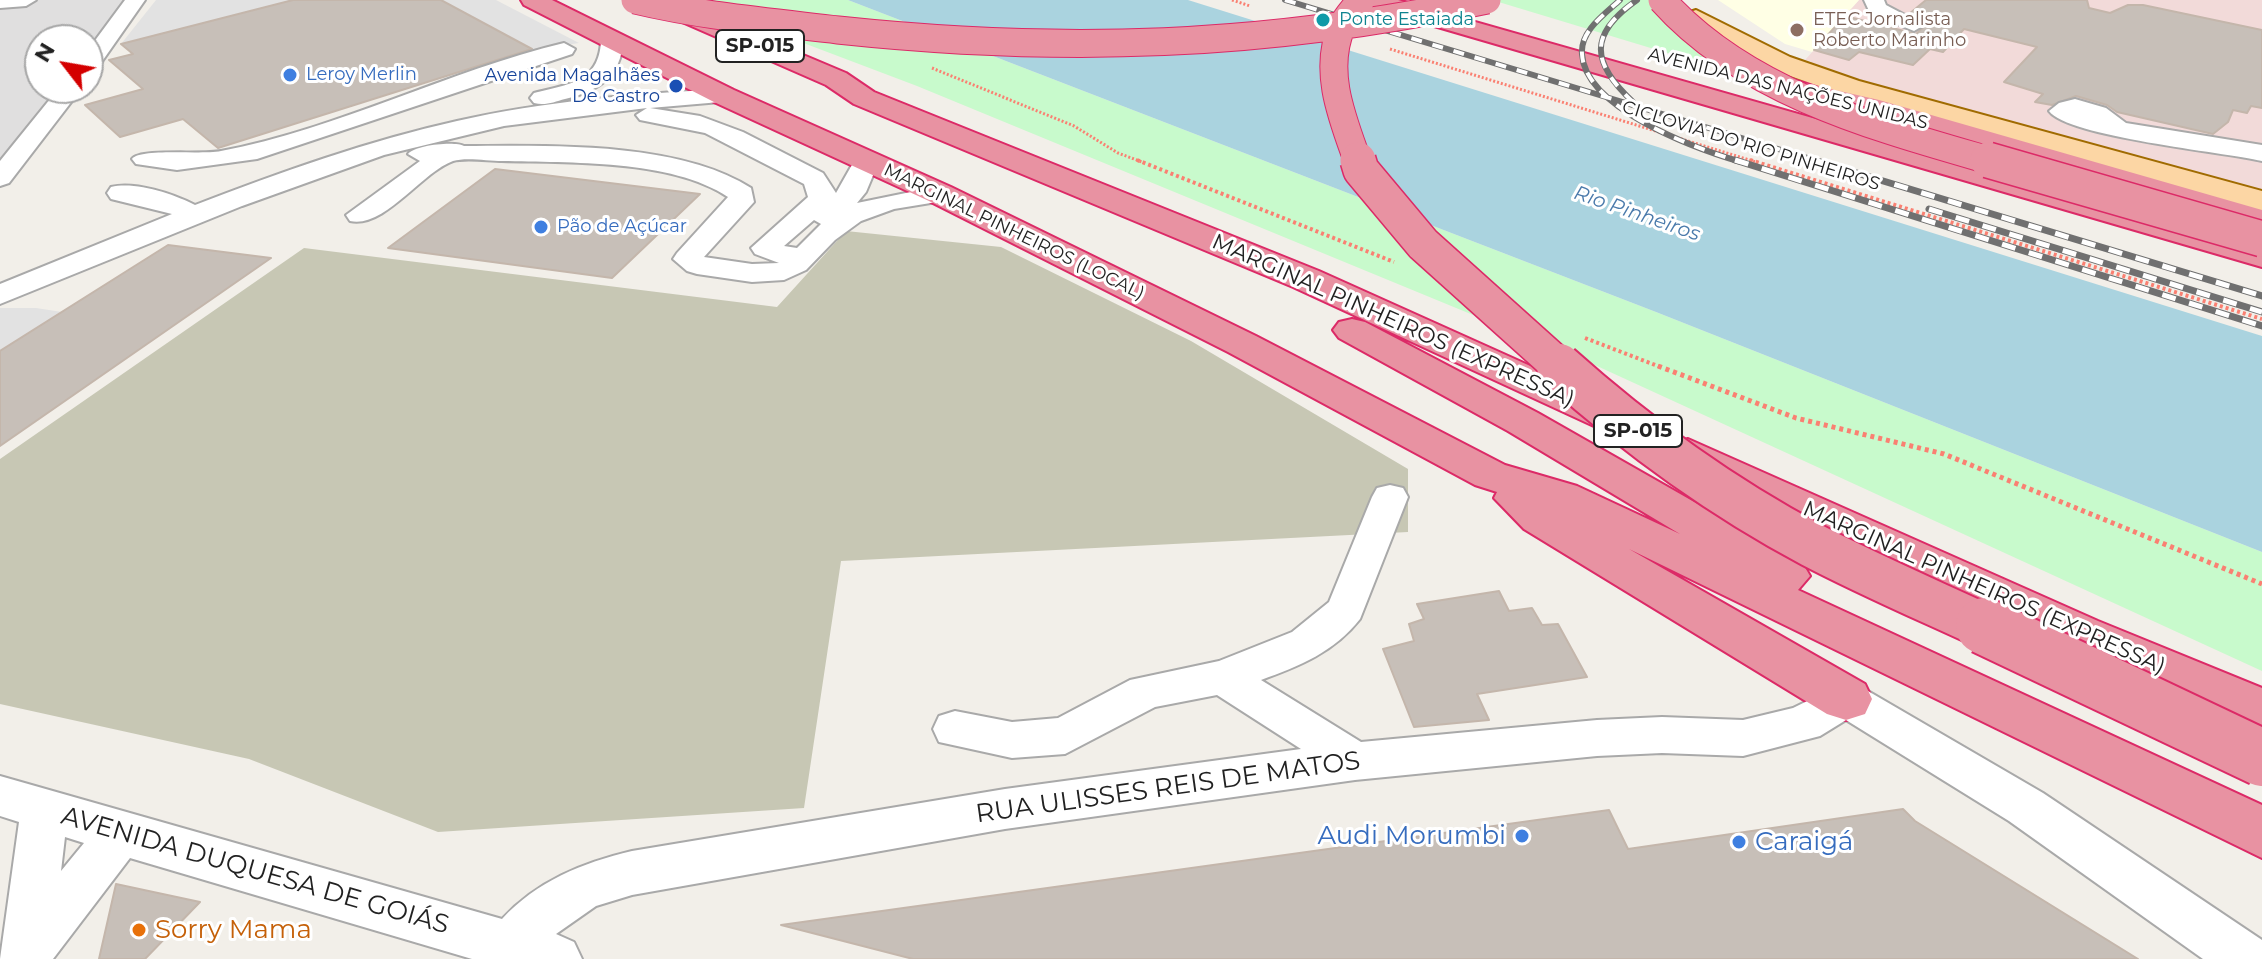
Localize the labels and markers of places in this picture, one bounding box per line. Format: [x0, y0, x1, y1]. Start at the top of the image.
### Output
place label: Ponte Estaiada [1339, 9, 1474, 31]
place label: ETEC Jornalista Roberto Marinho [1813, 9, 1966, 52]
marker: Ponte Estaiada [1314, 11, 1332, 29]
marker: ETEC Jornalista Roberto Marinho [1788, 21, 1806, 39]
place label: Leroy Merlin [306, 64, 417, 86]
place label: Avenida Magalhães De Castro [485, 65, 660, 108]
marker: Leroy Merlin [281, 66, 299, 84]
marker: Avenida Magalhães De Castro [667, 77, 685, 95]
place label: Pão de Açúcar [557, 216, 687, 238]
marker: Pão de Açúcar [532, 218, 550, 236]
place label: Audi Morumbi [1317, 820, 1506, 852]
place label: Caraigá [1755, 826, 1853, 858]
marker: Audi Morumbi [1513, 827, 1531, 845]
marker: Caraigá [1730, 833, 1748, 851]
place label: Sorry Mama [155, 914, 312, 946]
marker: Sorry Mama [130, 921, 148, 939]

